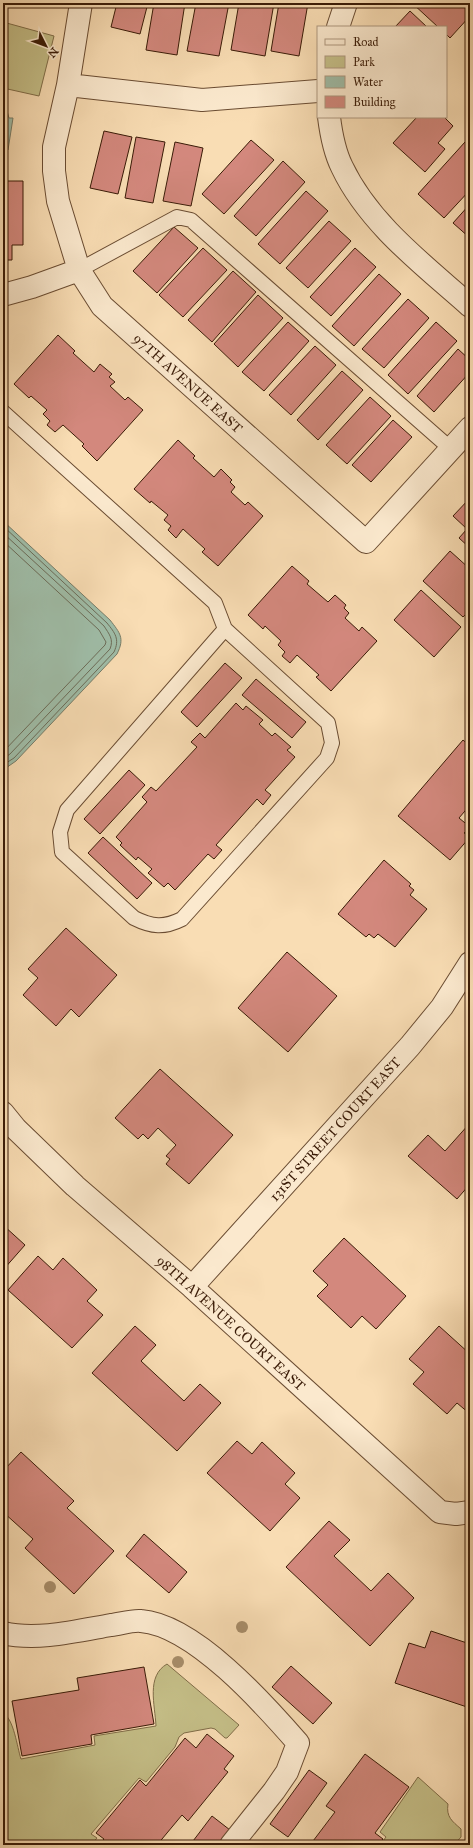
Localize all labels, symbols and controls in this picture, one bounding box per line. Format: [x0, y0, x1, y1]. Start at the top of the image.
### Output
north arrow [26, 26, 66, 66]
legend [317, 26, 447, 118]
text: Road [353, 35, 379, 49]
text: N [45, 45, 61, 61]
text: Park [353, 55, 375, 69]
text: Water [353, 75, 383, 89]
text: Building [353, 95, 396, 110]
street label: 97TH AVENUE EAST [130, 330, 246, 437]
street label: 131ST STREET COURT EAST [266, 1054, 405, 1205]
street label: 98TH AVENUE COURT EAST [153, 1252, 309, 1395]

